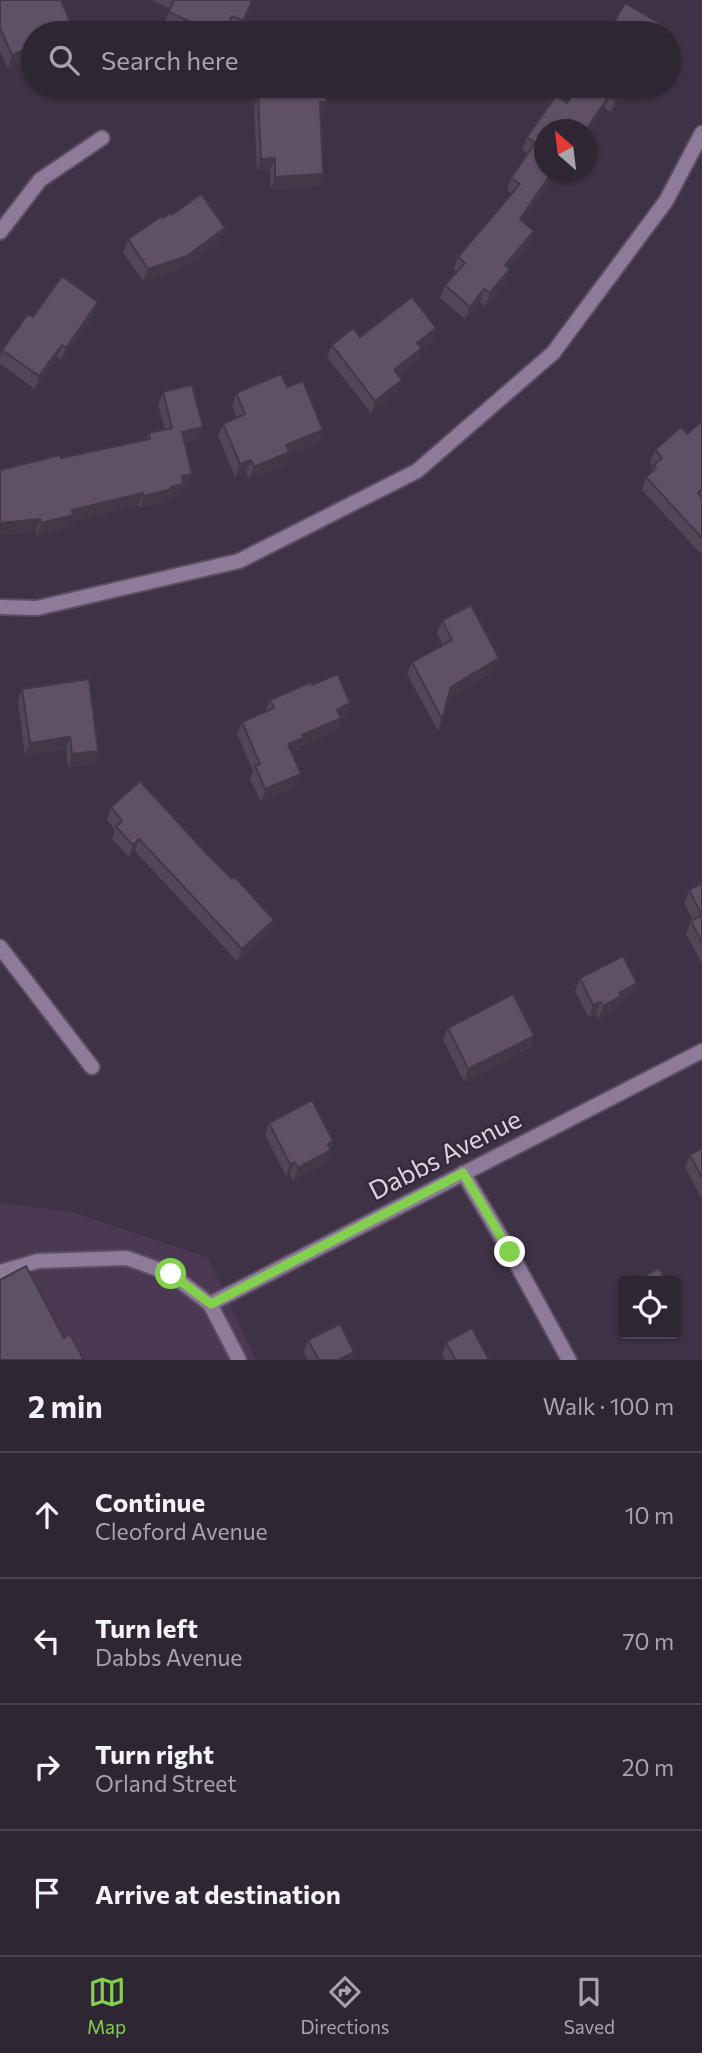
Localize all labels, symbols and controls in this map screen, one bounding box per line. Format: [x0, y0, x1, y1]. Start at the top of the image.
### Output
search box [21, 21, 681, 98]
icon: search [45, 41, 83, 79]
text: Search here [101, 44, 239, 75]
north arrow [534, 119, 597, 182]
street label: Dabbs Avenue [363, 1102, 526, 1205]
route end [494, 1236, 525, 1267]
route start [155, 1258, 186, 1289]
map controls [618, 1276, 681, 1339]
button: locate [618, 1276, 681, 1339]
text: 2 min [28, 1387, 103, 1424]
text: Walk · 100 m [543, 1392, 674, 1420]
text: Continue [95, 1486, 205, 1517]
icon: ahead [28, 1496, 66, 1534]
text: 10 m [625, 1501, 674, 1529]
text: Cleoford Avenue [95, 1517, 268, 1545]
text: Turn left [95, 1612, 198, 1643]
icon: left [28, 1622, 66, 1660]
text: 70 m [622, 1627, 674, 1655]
text: Dabbs Avenue [95, 1643, 243, 1671]
text: Turn right [95, 1738, 214, 1769]
icon: right [28, 1748, 66, 1786]
text: 20 m [622, 1753, 674, 1781]
text: Orland Street [95, 1769, 237, 1797]
icon: arrive [28, 1874, 66, 1912]
text: Arrive at destination [95, 1878, 341, 1909]
tab: Map [87, 1973, 126, 2038]
tab: Directions [300, 1973, 390, 2038]
tab: Saved [564, 1973, 615, 2038]

